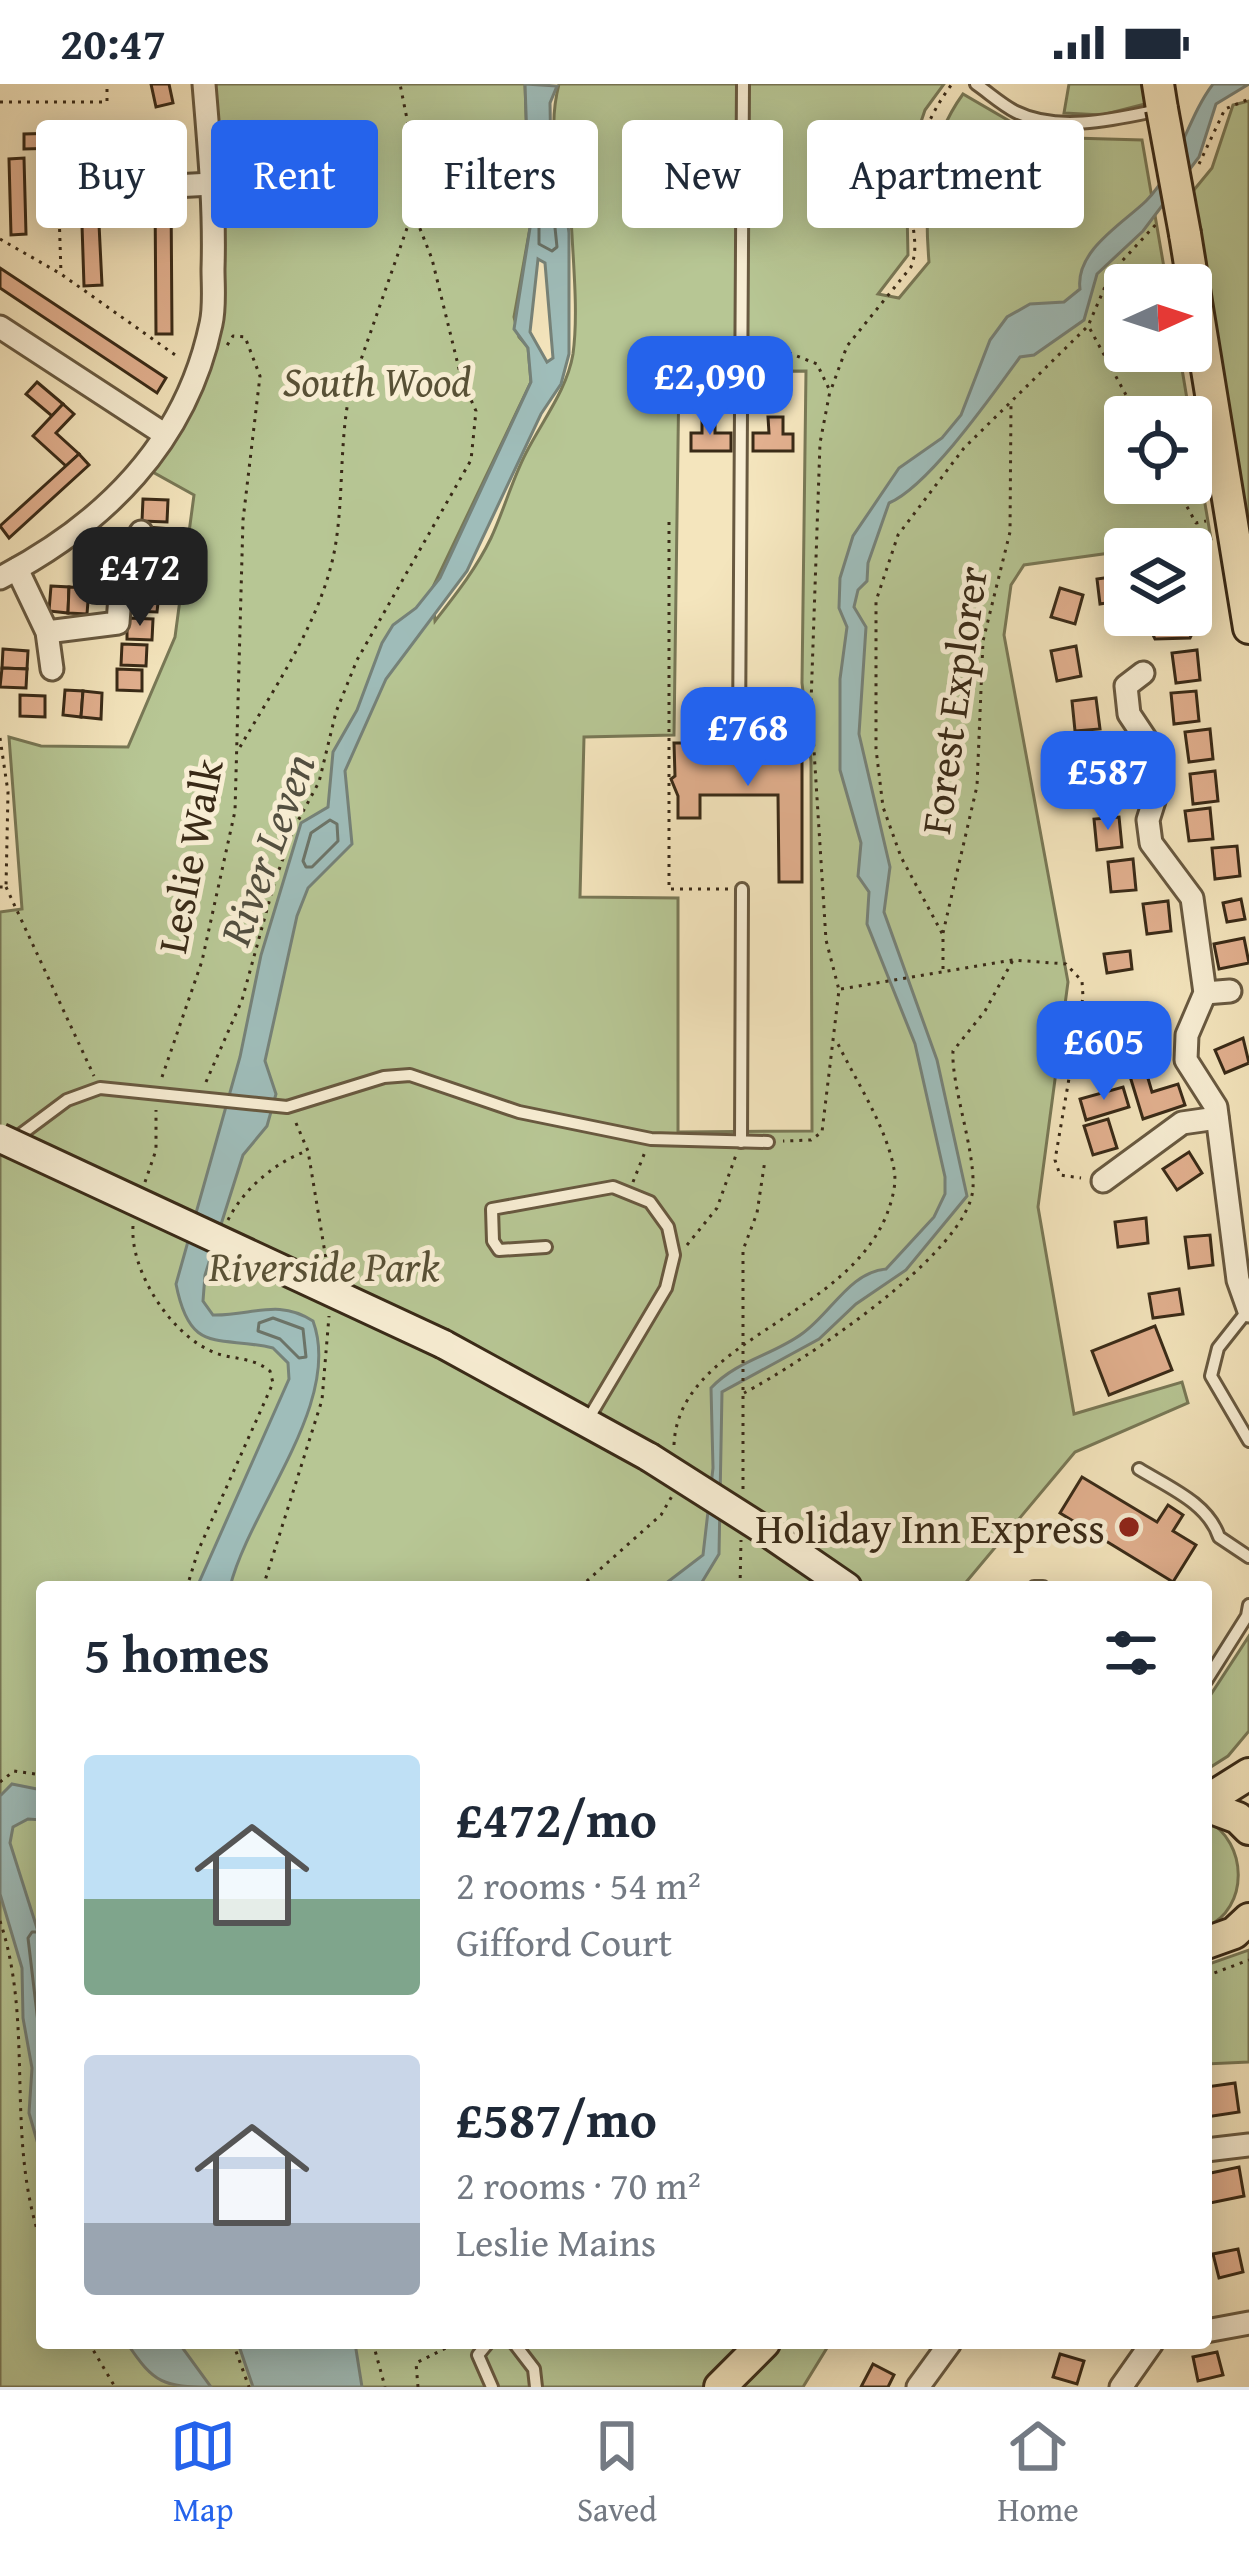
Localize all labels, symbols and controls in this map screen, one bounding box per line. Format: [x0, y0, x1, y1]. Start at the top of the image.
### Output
text: 20:47 [60, 10, 166, 75]
chip: Buy [36, 120, 187, 228]
chip: Rent [211, 120, 378, 228]
chip: Filters [402, 120, 598, 228]
chip: New [622, 120, 783, 228]
chip: Apartment [807, 120, 1084, 228]
north arrow [1104, 264, 1212, 372]
map controls [1104, 264, 1212, 636]
pin: £2,090 [612, 336, 808, 438]
text: £2,090 [654, 346, 766, 403]
park label: South Wood [282, 350, 472, 411]
button: locate [1104, 396, 1212, 504]
pin: £472 [69, 527, 211, 629]
button: layers [1104, 528, 1212, 636]
text: £472 [100, 537, 180, 594]
street label: Forest Explorer [904, 562, 1002, 838]
pin: £768 [677, 687, 819, 789]
text: £768 [708, 697, 788, 754]
pin: £587 [1037, 731, 1179, 833]
text: £587 [1068, 741, 1148, 798]
water label: River Leven [201, 744, 331, 955]
street label: Leslie Walk [140, 753, 238, 958]
pin: £605 [1033, 1001, 1175, 1103]
text: £605 [1064, 1011, 1144, 1068]
park label: Riverside Park [208, 1235, 440, 1296]
place label: Holiday Inn Express [755, 1497, 1105, 1558]
marker: Holiday Inn Express [1116, 1514, 1142, 1540]
text: 5 homes [84, 1616, 270, 1691]
icon: filters [1098, 1620, 1164, 1686]
text: £472/mo [456, 1781, 657, 1856]
icon: home [180, 1803, 324, 1947]
text: 2 rooms · 54 m² [456, 1856, 701, 1913]
text: Gifford Court [456, 1913, 672, 1970]
text: £587/mo [456, 2081, 657, 2156]
icon: home [180, 2103, 324, 2247]
text: 2 rooms · 70 m² [456, 2156, 701, 2213]
text: Leslie Mains [456, 2213, 656, 2270]
tab: Map [170, 2413, 236, 2533]
tab: Saved [577, 2413, 657, 2533]
tab: Home [997, 2413, 1079, 2533]

